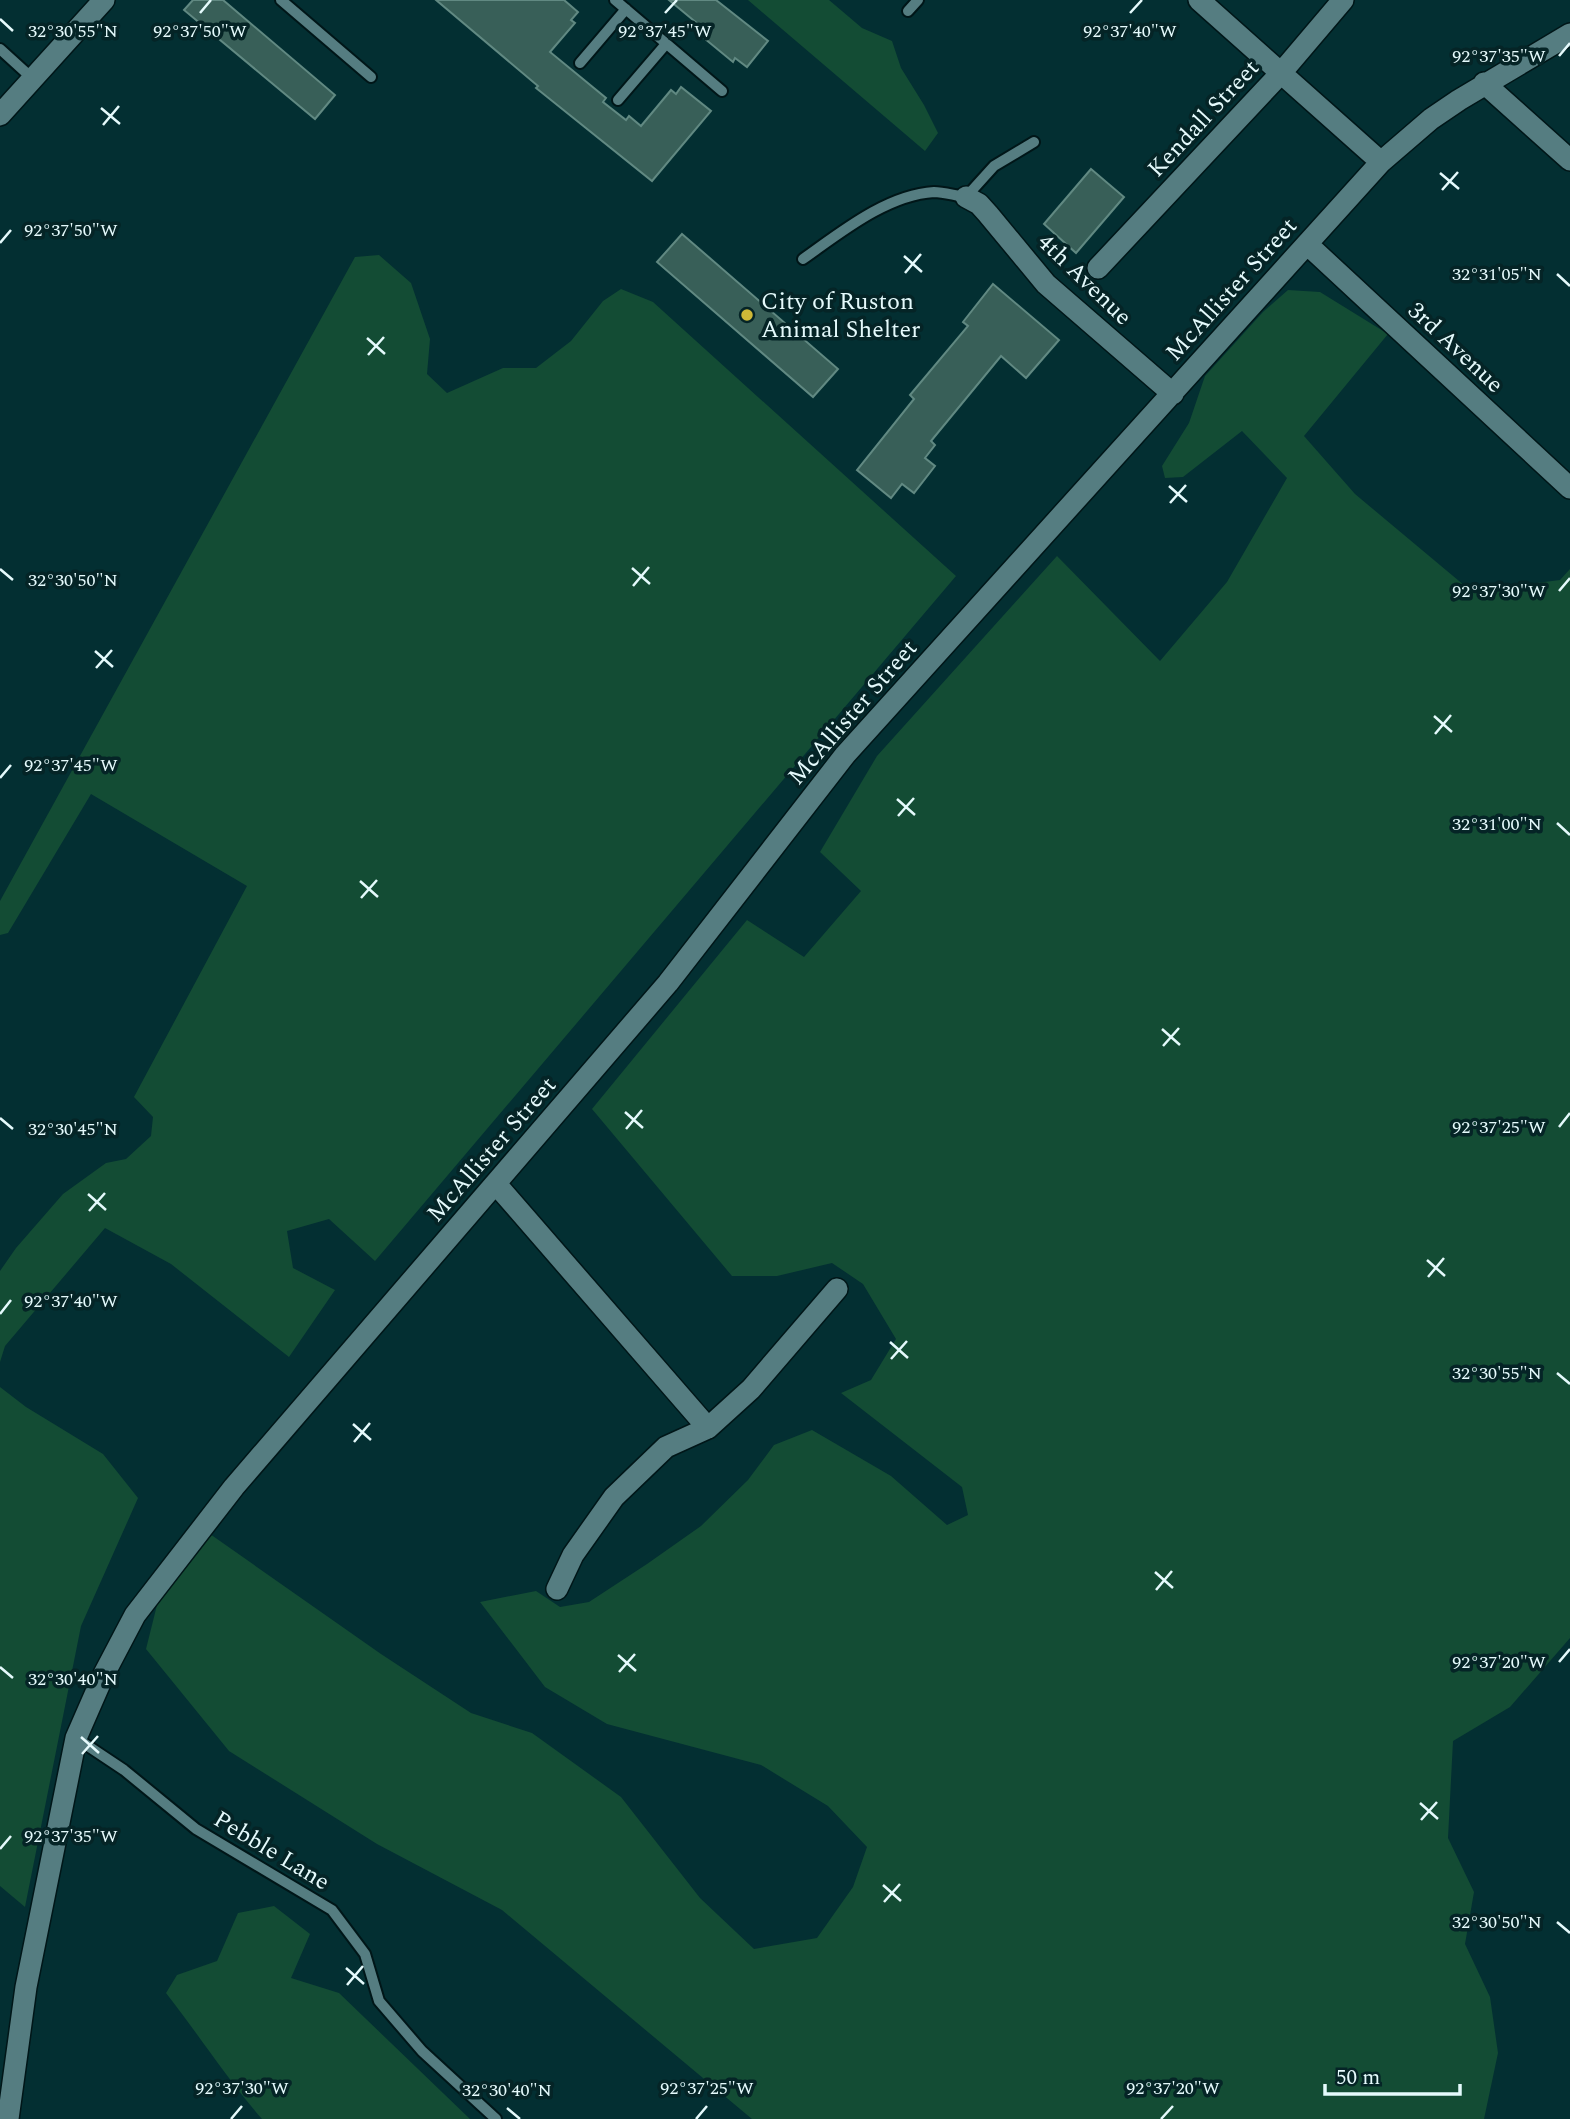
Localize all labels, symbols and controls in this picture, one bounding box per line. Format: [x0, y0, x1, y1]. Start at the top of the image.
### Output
text: 32°30'55"N [28, 18, 118, 45]
text: 92°37'50"W [153, 18, 247, 45]
text: 92°37'45"W [618, 18, 712, 45]
text: 92°37'40"W [1083, 18, 1177, 45]
text: 92°37'35"W [1452, 43, 1546, 70]
street label: Kendall Street [1139, 51, 1268, 186]
street label: McAllister Street [1157, 210, 1306, 370]
text: 92°37'50"W [24, 217, 118, 244]
street label: 4th Avenue [1029, 225, 1140, 334]
text: 32°31'05"N [1452, 261, 1542, 288]
place label: City of Ruston Animal Shelter [761, 284, 921, 348]
street label: 3rd Avenue [1399, 294, 1512, 402]
marker: City of Ruston Animal Shelter [739, 307, 755, 323]
text: 32°30'50"N [28, 567, 118, 594]
text: 92°37'30"W [1452, 578, 1546, 605]
street label: McAllister Street [779, 632, 926, 793]
text: 92°37'45"W [24, 752, 118, 779]
text: 32°31'00"N [1452, 811, 1542, 838]
street label: McAllister Street [418, 1069, 565, 1230]
text: 92°37'25"W [1452, 1114, 1546, 1141]
text: 32°30'45"N [28, 1116, 118, 1143]
text: 92°37'40"W [24, 1288, 118, 1315]
text: 32°30'55"N [1452, 1360, 1542, 1387]
text: 92°37'20"W [1452, 1649, 1546, 1676]
text: 32°30'40"N [28, 1666, 118, 1693]
street label: Pebble Lane [206, 1802, 337, 1900]
text: 92°37'35"W [24, 1823, 118, 1850]
text: 32°30'50"N [1452, 1909, 1542, 1936]
scale bar [1325, 2052, 1460, 2096]
text: 50 m [1336, 2062, 1380, 2094]
text: 92°37'30"W [195, 2075, 289, 2102]
text: 92°37'25"W [660, 2075, 754, 2102]
text: 92°37'20"W [1126, 2075, 1220, 2102]
text: 32°30'40"N [462, 2077, 552, 2104]

